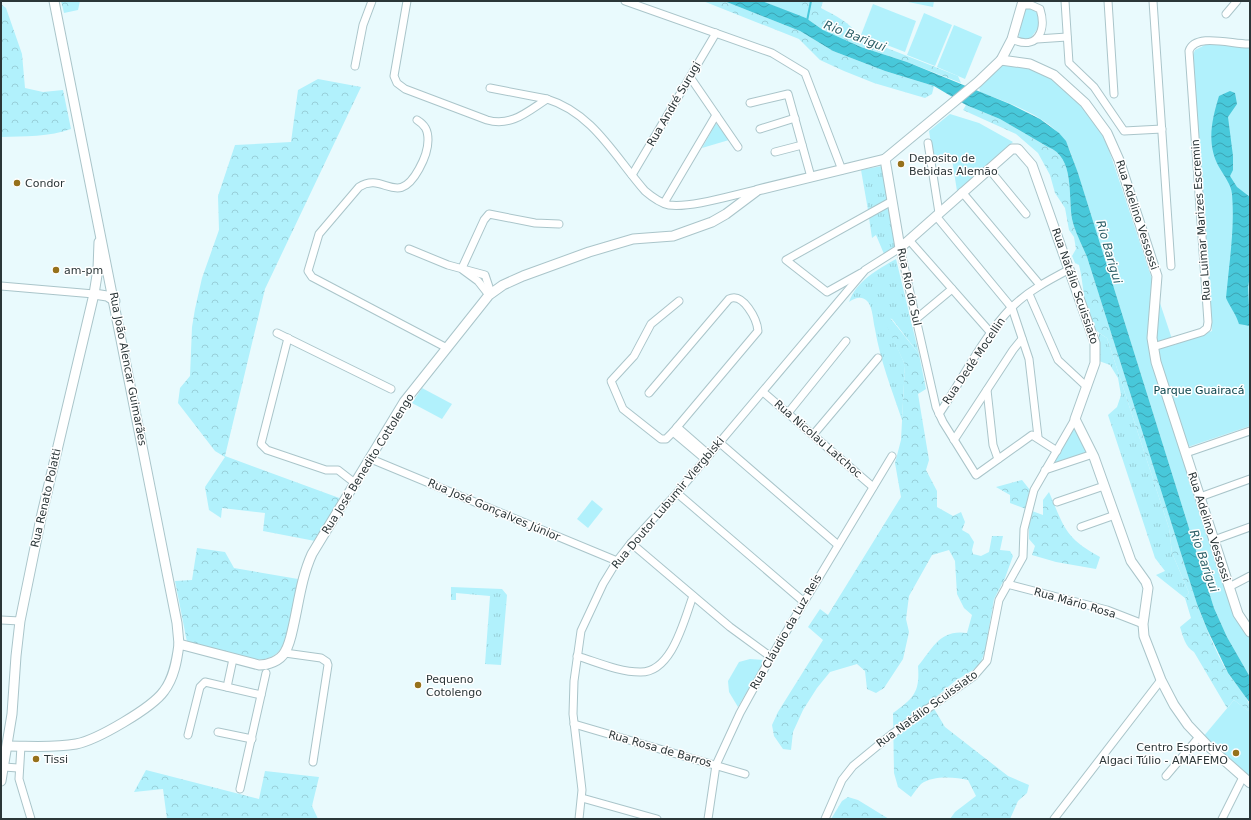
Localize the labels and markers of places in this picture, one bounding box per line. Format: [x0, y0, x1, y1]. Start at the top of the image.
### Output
place label: Deposito de Bebidas Alemão [909, 152, 998, 178]
marker: Deposito de Bebidas Alemão [896, 159, 906, 169]
place label: Condor [25, 177, 65, 190]
marker: Condor [12, 178, 22, 188]
place label: am-pm [64, 264, 103, 277]
marker: am-pm [51, 265, 61, 275]
place label: Pequeno Cotolengo [426, 673, 482, 699]
marker: Pequeno Cotolengo [413, 680, 423, 690]
place label: Centro Esportivo Algaci Túlio - AMAFEMO [1099, 741, 1228, 767]
marker: Centro Esportivo Algaci Túlio - AMAFEMO [1231, 748, 1241, 758]
place label: Tissi [43, 753, 68, 766]
marker: Tissi [31, 754, 41, 764]

